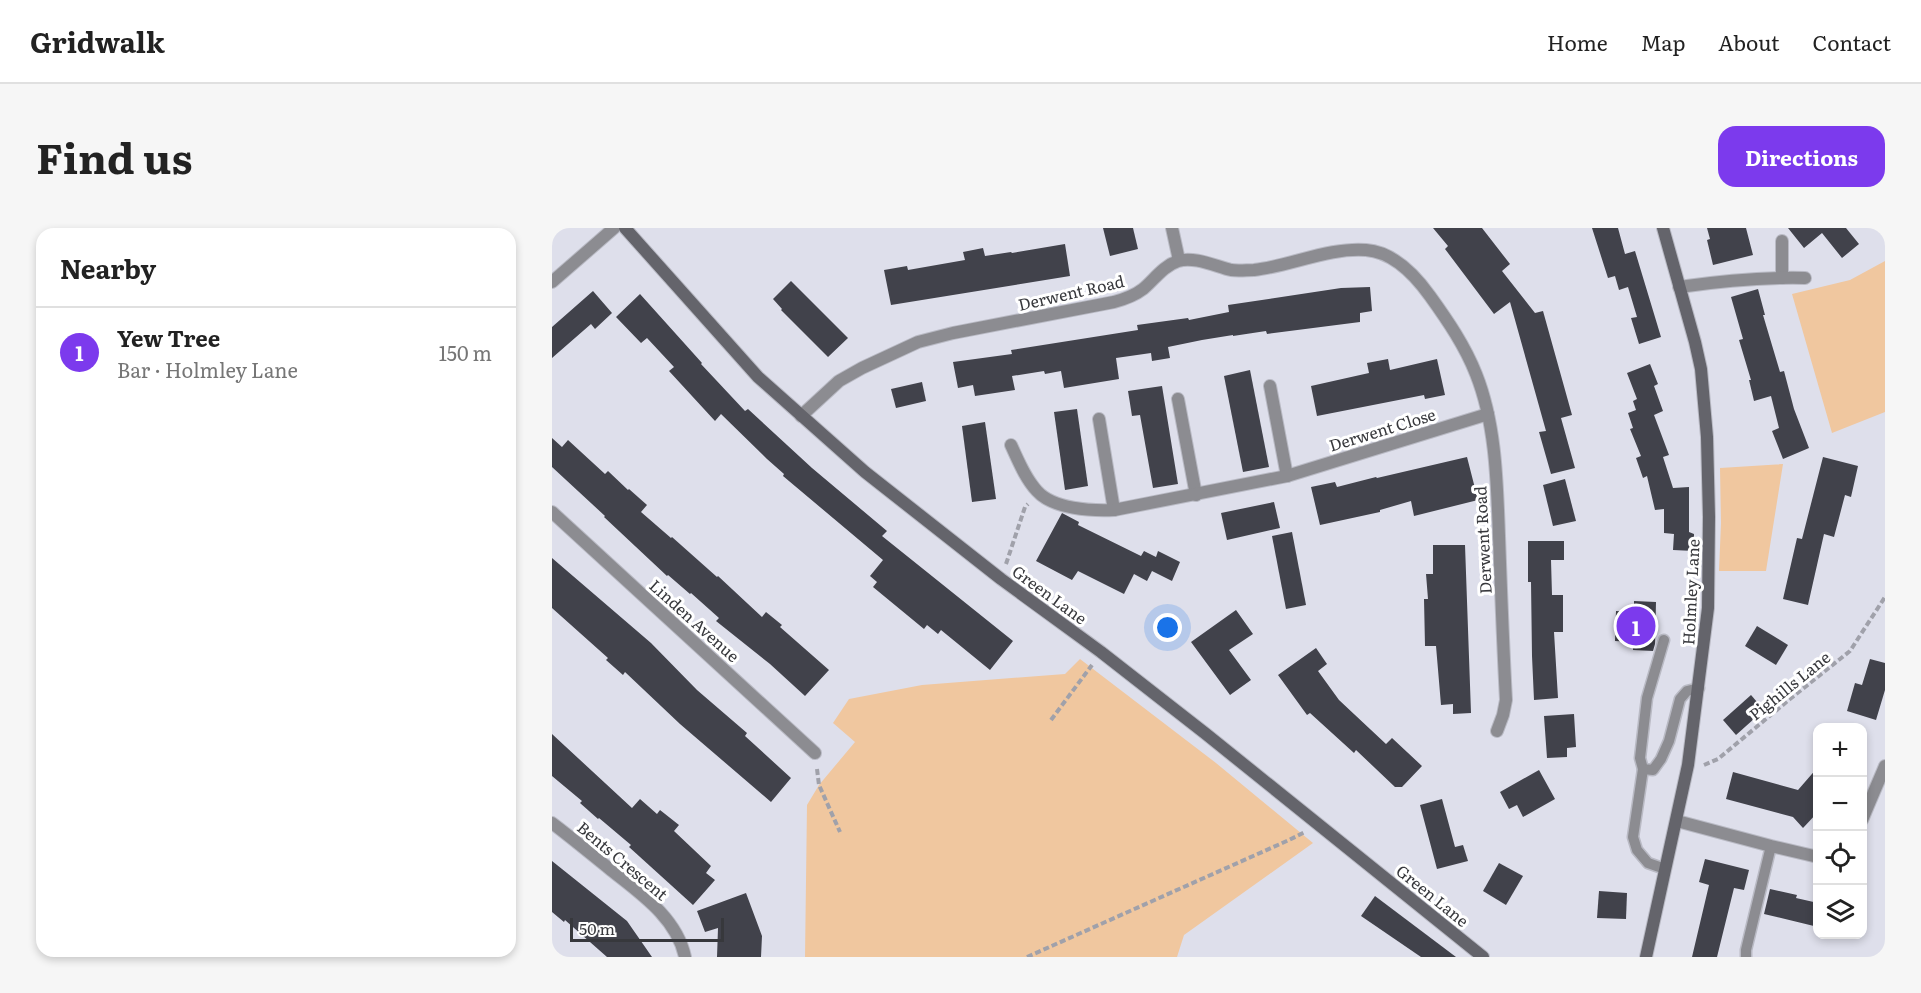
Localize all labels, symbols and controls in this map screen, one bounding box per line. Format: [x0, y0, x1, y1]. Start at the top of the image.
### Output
text: Gridwalk [30, 20, 165, 62]
text: Home [1547, 26, 1608, 57]
text: Map [1641, 26, 1685, 57]
text: About [1718, 26, 1780, 57]
text: Contact [1813, 26, 1891, 57]
text: Find us [36, 125, 193, 187]
button: Directions [1718, 126, 1885, 187]
text: Nearby [60, 248, 156, 287]
street label: Derwent Road [1016, 268, 1127, 316]
text: Yew Tree [117, 321, 220, 354]
text: 1 [75, 337, 84, 367]
text: 150 m [439, 337, 492, 367]
text: Bar · Holmley Lane [117, 354, 298, 384]
street label: Derwent Close [1326, 401, 1438, 457]
street label: Derwent Road [1467, 485, 1497, 595]
street label: Holmley Lane [1675, 538, 1705, 646]
street label: Green Lane [1008, 559, 1092, 629]
street label: Linden Avenue [645, 573, 745, 667]
pin: 1 [1616, 604, 1656, 648]
your location [1153, 613, 1182, 642]
street label: Pighills Lane [1743, 645, 1835, 725]
map controls [1813, 723, 1867, 939]
button: + [1813, 723, 1867, 777]
button: − [1813, 777, 1867, 831]
street label: Bents Crescent [572, 815, 674, 905]
button: locate [1813, 831, 1867, 885]
street label: Green Lane [1392, 858, 1474, 932]
button: layers [1813, 885, 1867, 939]
scale bar [570, 915, 724, 942]
text: 50 m [579, 916, 615, 940]

